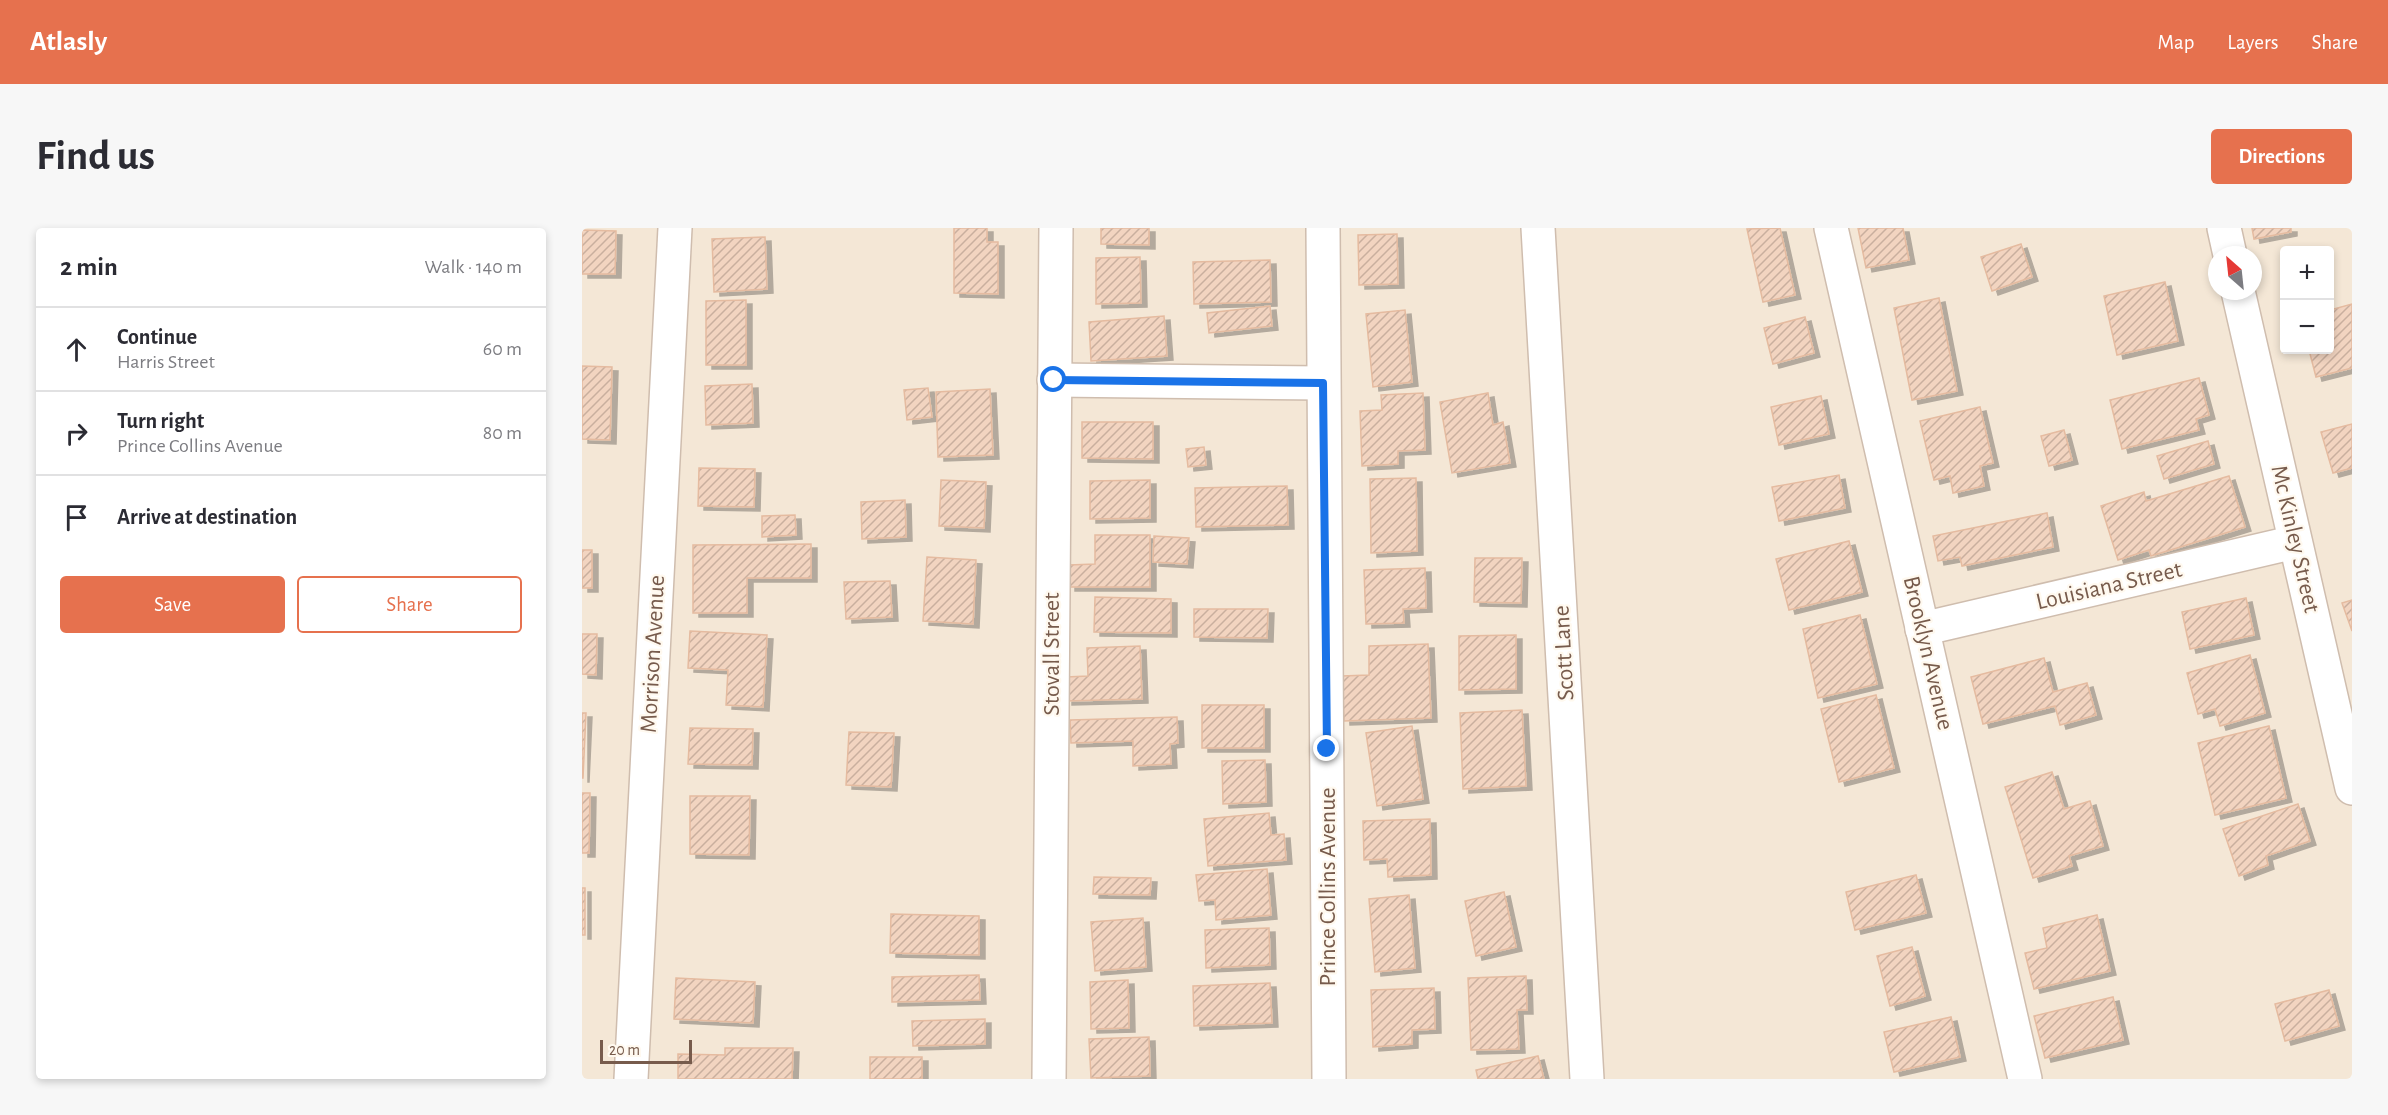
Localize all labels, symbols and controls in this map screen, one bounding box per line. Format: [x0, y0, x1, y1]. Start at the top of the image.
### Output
text: Atlasly [30, 28, 107, 56]
text: Map [2158, 32, 2194, 53]
text: Layers [2227, 32, 2278, 53]
text: Share [2311, 32, 2358, 53]
button: Directions [2211, 129, 2352, 184]
text: Find us [36, 135, 155, 177]
north arrow [2208, 246, 2262, 300]
map controls [2280, 246, 2334, 354]
button: + [2280, 246, 2334, 300]
text: 2 min [60, 254, 118, 280]
text: Walk · 140 m [424, 257, 522, 277]
button: − [2280, 300, 2334, 354]
text: Continue [117, 326, 197, 348]
icon: ahead [60, 333, 93, 366]
text: 60 m [483, 339, 522, 359]
text: Harris Street [117, 352, 215, 372]
route start [1040, 366, 1066, 392]
text: Turn right [117, 410, 204, 432]
icon: right [60, 417, 93, 450]
text: 80 m [483, 423, 522, 443]
text: Prince Collins Avenue [117, 436, 283, 456]
street label: Mc Kinley Street [2266, 463, 2324, 615]
icon: arrive [60, 501, 93, 534]
text: Arrive at destination [117, 506, 297, 528]
street label: Louisiana Street [2034, 557, 2185, 614]
street label: Morrison Avenue [637, 574, 669, 734]
street label: Brooklyn Avenue [1899, 574, 1957, 732]
button: Save [60, 576, 285, 633]
button: Share [297, 576, 522, 633]
street label: Stovall Street [1040, 592, 1064, 716]
street label: Scott Lane [1550, 605, 1578, 701]
route end [1313, 735, 1339, 761]
street label: Prince Collins Avenue [1316, 788, 1340, 986]
scale bar [600, 1037, 692, 1064]
text: 20 m [609, 1042, 640, 1058]

